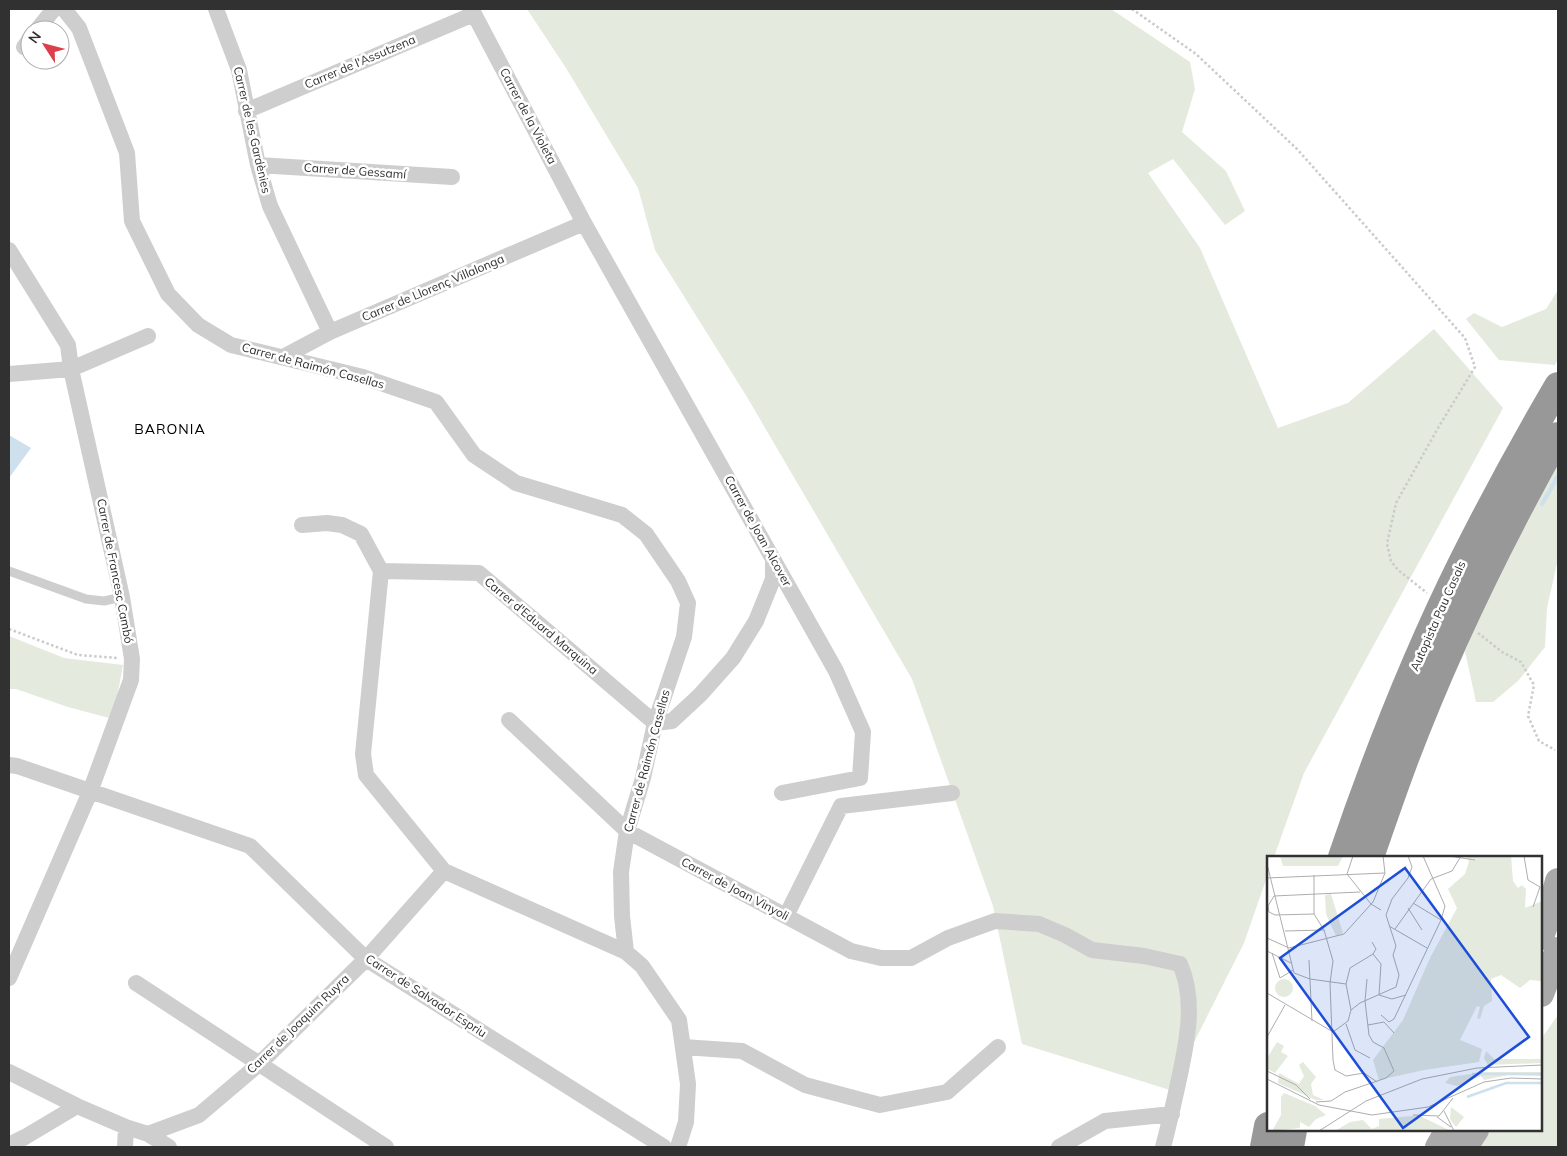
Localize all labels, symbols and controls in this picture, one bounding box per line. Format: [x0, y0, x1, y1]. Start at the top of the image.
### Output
north arrow [20, 20, 70, 70]
text: N [24, 28, 45, 47]
street label: Carrer de l'Assutzena [302, 31, 417, 92]
street label: Carrer de les Gardènies [231, 65, 274, 195]
street label: Carrer de la Violeta [497, 65, 560, 166]
street label: Carrer de Gessamí [303, 159, 408, 182]
street label: Carrer de Llorenç Villalonga [359, 251, 506, 324]
street label: Carrer de Raimón Casellas [240, 339, 386, 392]
district label: BARONIA [134, 420, 206, 438]
street label: Carrer de Joan Alcover [722, 473, 795, 589]
street label: Carrer de Francesc Cambó [94, 497, 137, 645]
street label: Autopista Pau Casals [1406, 558, 1469, 673]
street label: Carrer d'Eduard Marquina [481, 574, 601, 678]
street label: Carrer de Raimón Casellas [620, 688, 673, 834]
street label: Carrer de Joan Vinyoli [679, 854, 792, 923]
inset map [1267, 856, 1542, 1131]
street label: Carrer de Salvador Espriu [363, 951, 490, 1040]
street label: Carrer de Joaquim Ruyra [243, 971, 352, 1076]

